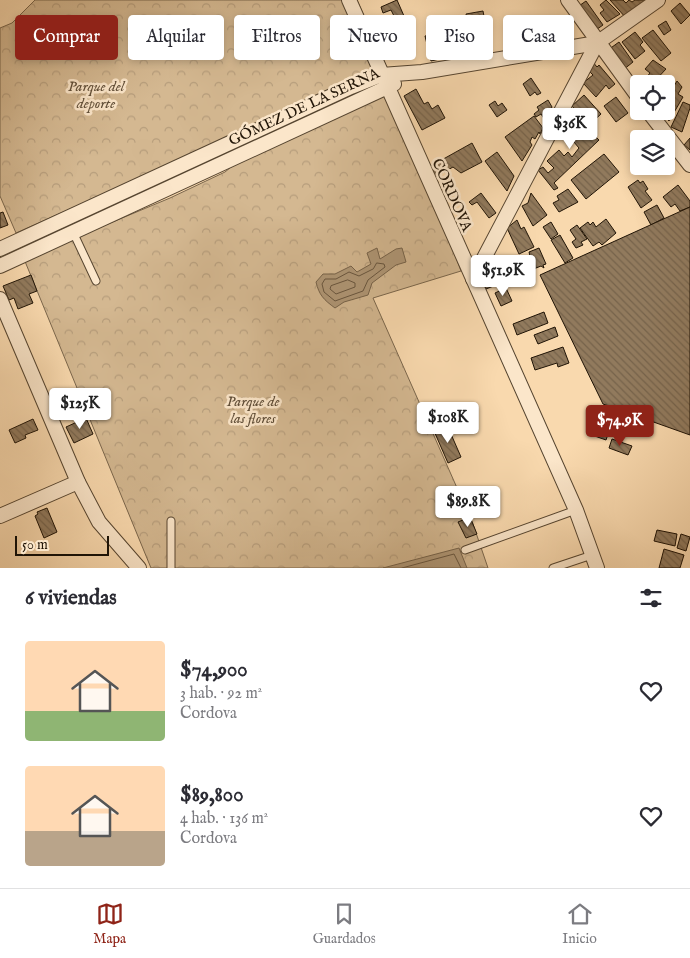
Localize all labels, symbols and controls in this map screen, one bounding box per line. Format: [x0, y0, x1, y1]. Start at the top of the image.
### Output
chip: Comprar [15, 15, 118, 60]
chip: Alquilar [128, 15, 224, 60]
chip: Filtros [234, 15, 320, 60]
chip: Nuevo [330, 15, 416, 60]
chip: Piso [426, 15, 493, 60]
chip: Casa [503, 15, 574, 60]
street label: GÓMEZ DE LA SERNA [225, 63, 383, 150]
map controls [630, 75, 675, 175]
button: locate [630, 75, 675, 120]
park label: Parque del deporte [68, 77, 126, 113]
pin: $36K [540, 108, 600, 150]
text: $36K [553, 114, 587, 134]
button: layers [630, 130, 675, 175]
street label: CORDOVA [427, 156, 477, 235]
pin: $51.9K [462, 254, 544, 297]
text: $51.9K [482, 261, 524, 281]
pin: $125K [45, 388, 115, 430]
park label: Parque de las flores [226, 392, 280, 428]
text: $125K [60, 394, 100, 414]
pin: $108K [413, 402, 483, 444]
pin: $74.9K [579, 404, 661, 447]
text: $108K [428, 408, 468, 428]
text: $74.9K [597, 411, 643, 431]
pin: $89.8K [427, 486, 509, 528]
text: $89.8K [446, 492, 490, 512]
scale bar [15, 533, 109, 556]
text: 50 m [22, 536, 48, 554]
icon: filters [637, 584, 665, 612]
text: 6 viviendas [25, 585, 117, 612]
text: $74,900 [180, 657, 248, 684]
icon: home [65, 661, 125, 721]
icon: heart [637, 677, 665, 705]
text: 3 hab. · 92 m² [180, 684, 262, 704]
text: Cordova [180, 704, 237, 724]
text: $89,800 [180, 782, 243, 809]
icon: home [65, 786, 125, 846]
icon: heart [637, 802, 665, 830]
text: 4 hab. · 136 m² [180, 809, 268, 829]
text: Cordova [180, 829, 237, 849]
tab: Mapa [93, 900, 126, 948]
tab: Guardados [313, 900, 376, 948]
tab: Inicio [562, 900, 597, 948]

